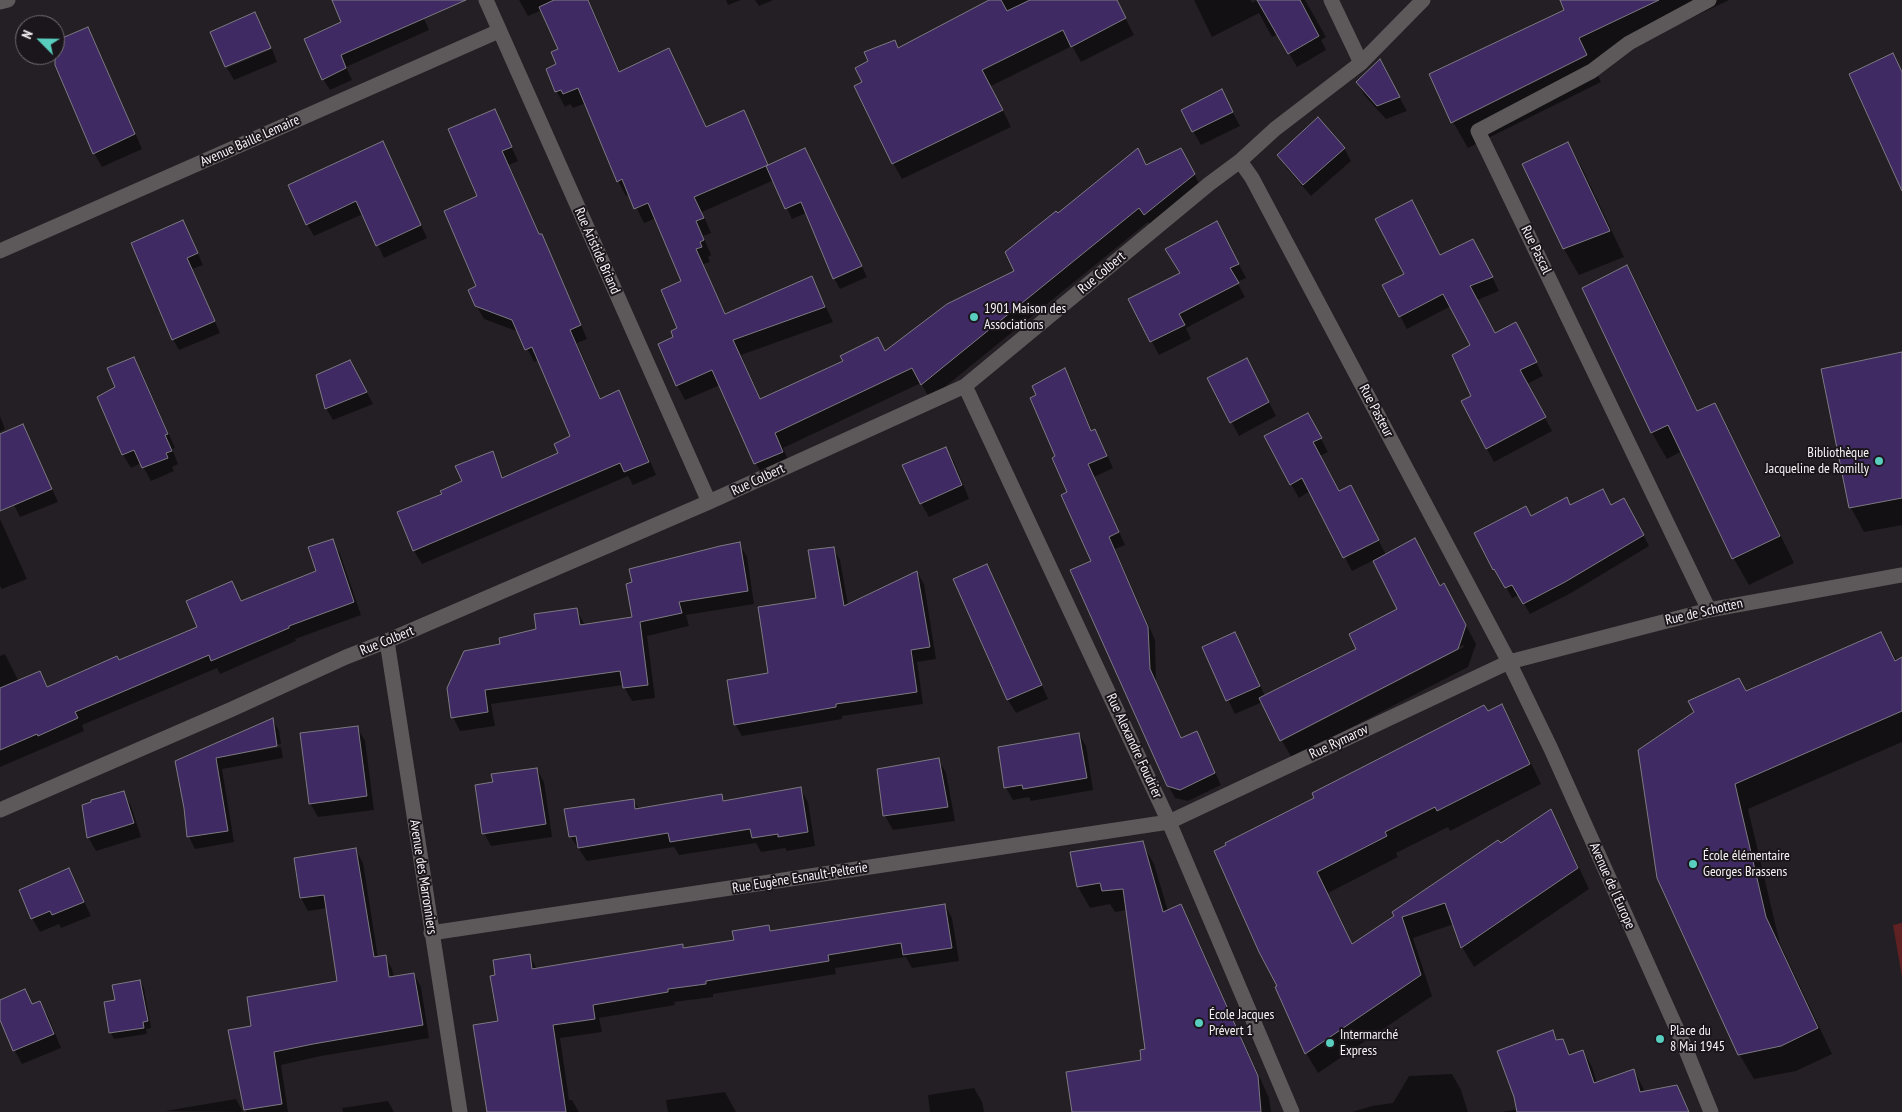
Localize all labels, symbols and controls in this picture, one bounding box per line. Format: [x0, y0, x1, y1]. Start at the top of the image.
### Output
north arrow [15, 15, 65, 65]
text: N [17, 28, 37, 42]
street label: Avenue Baille Lemaire [198, 112, 302, 170]
street label: Rue Aristide Briand [570, 205, 624, 297]
street label: Rue Pascal [1517, 223, 1555, 277]
street label: Rue Colbert [1075, 248, 1129, 298]
place label: 1901 Maison des Associations [984, 301, 1066, 334]
marker: 1901 Maison des Associations [968, 311, 980, 323]
street label: Rue Pasteur [1355, 382, 1397, 440]
place label: Bibliothèque Jacqueline de Romilly [1765, 445, 1869, 478]
marker: Bibliothèque Jacqueline de Romilly [1873, 455, 1885, 467]
street label: Rue Colbert [729, 460, 787, 500]
street label: Rue de Schotten [1664, 595, 1744, 629]
street label: Rue Colbert [358, 623, 416, 659]
street label: Rue Alexandre Foudrier [1102, 691, 1166, 801]
street label: Rue Rymarov [1307, 721, 1371, 763]
street label: Avenue des Marronniers [406, 818, 440, 936]
street label: Avenue de l'Europe [1585, 840, 1639, 932]
place label: École élémentaire Georges Brassens [1703, 848, 1790, 880]
marker: École élémentaire Georges Brassens [1687, 858, 1699, 870]
street label: Rue Eugène Esnault-Pelterie [731, 859, 869, 897]
place label: École Jacques Prévert 1 [1209, 1007, 1274, 1040]
marker: École Jacques Prévert 1 [1193, 1017, 1205, 1029]
place label: Place du 8 Mai 1945 [1670, 1023, 1725, 1056]
place label: Intermarché Express [1340, 1027, 1398, 1060]
marker: Place du 8 Mai 1945 [1654, 1033, 1666, 1045]
marker: Intermarché Express [1324, 1037, 1336, 1049]

